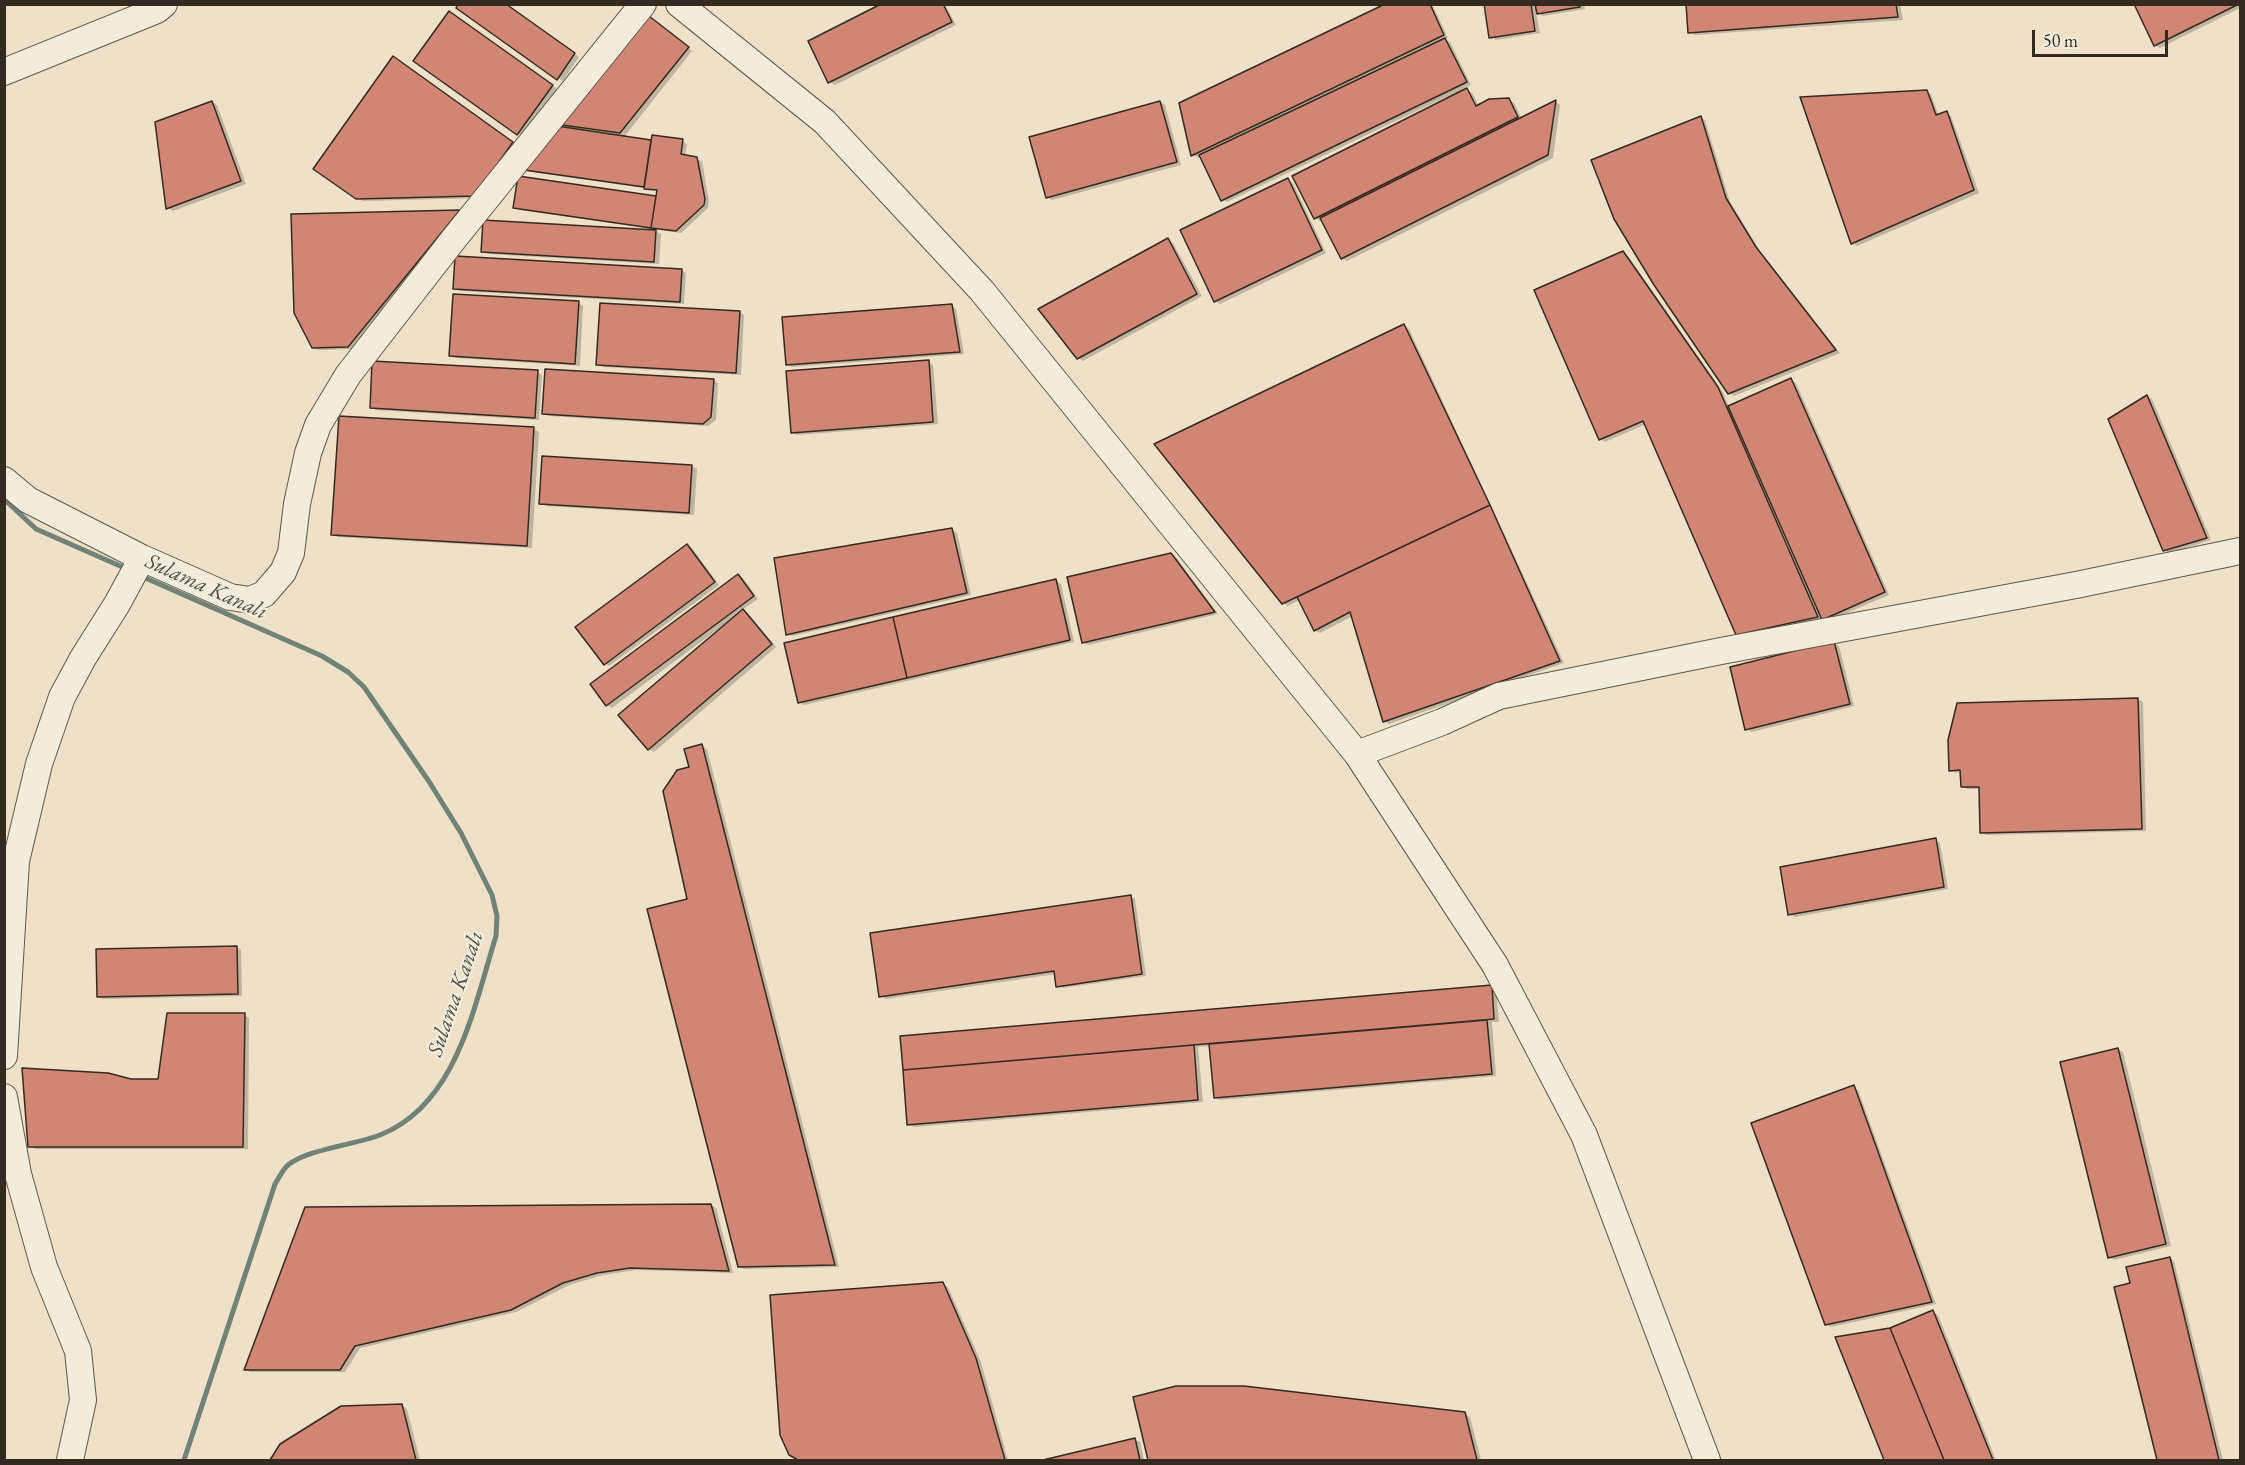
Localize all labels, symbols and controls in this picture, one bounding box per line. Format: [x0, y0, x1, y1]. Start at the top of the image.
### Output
scale bar [2035, 18, 2172, 56]
text: 50 m [2043, 29, 2078, 52]
water label: Sulama Kanalı [141, 548, 271, 626]
water label: Sulama Kanalı [422, 928, 490, 1060]

